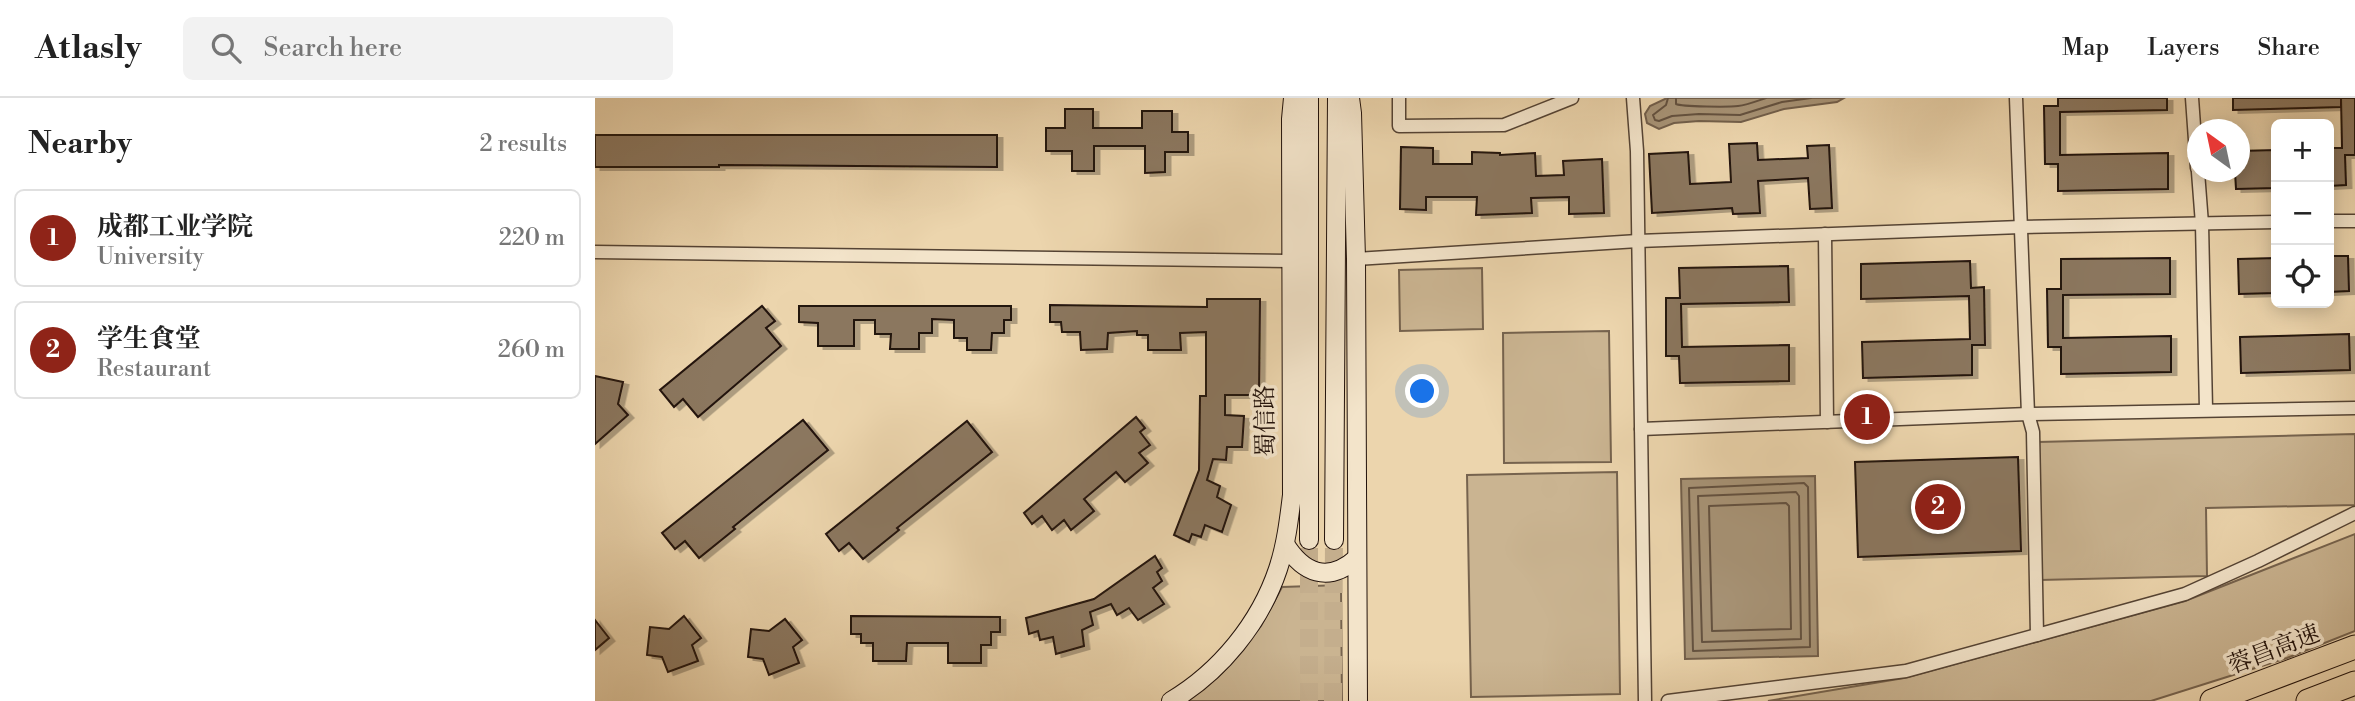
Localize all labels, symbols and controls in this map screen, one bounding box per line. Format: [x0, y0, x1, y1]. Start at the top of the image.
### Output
search box [183, 17, 673, 80]
text: Atlasly [35, 28, 141, 69]
icon: search [207, 29, 245, 67]
text: Search here [263, 32, 402, 64]
text: Map [2062, 33, 2109, 63]
text: Layers [2147, 33, 2219, 63]
text: Share [2257, 33, 2320, 63]
north arrow [2187, 119, 2250, 182]
map controls [2271, 119, 2334, 308]
button: + [2271, 119, 2334, 182]
text: Nearby [28, 125, 132, 163]
text: 2 results [480, 130, 567, 158]
button: − [2271, 182, 2334, 245]
text: 成都工业学院 [97, 211, 253, 243]
text: 1 [47, 224, 59, 252]
text: 220 m [499, 224, 565, 252]
text: University [97, 243, 204, 271]
button: locate [2271, 245, 2334, 308]
text: 学生食堂 [97, 323, 201, 355]
text: 2 [46, 336, 60, 364]
text: 260 m [498, 336, 565, 364]
text: Restaurant [97, 355, 211, 383]
your location [1405, 374, 1439, 408]
street label: 蜀信路 [1250, 385, 1282, 457]
pin: 1 [1844, 391, 1890, 443]
pin: 2 [1915, 481, 1961, 533]
street label: 蓉昌高速 [2224, 619, 2324, 681]

